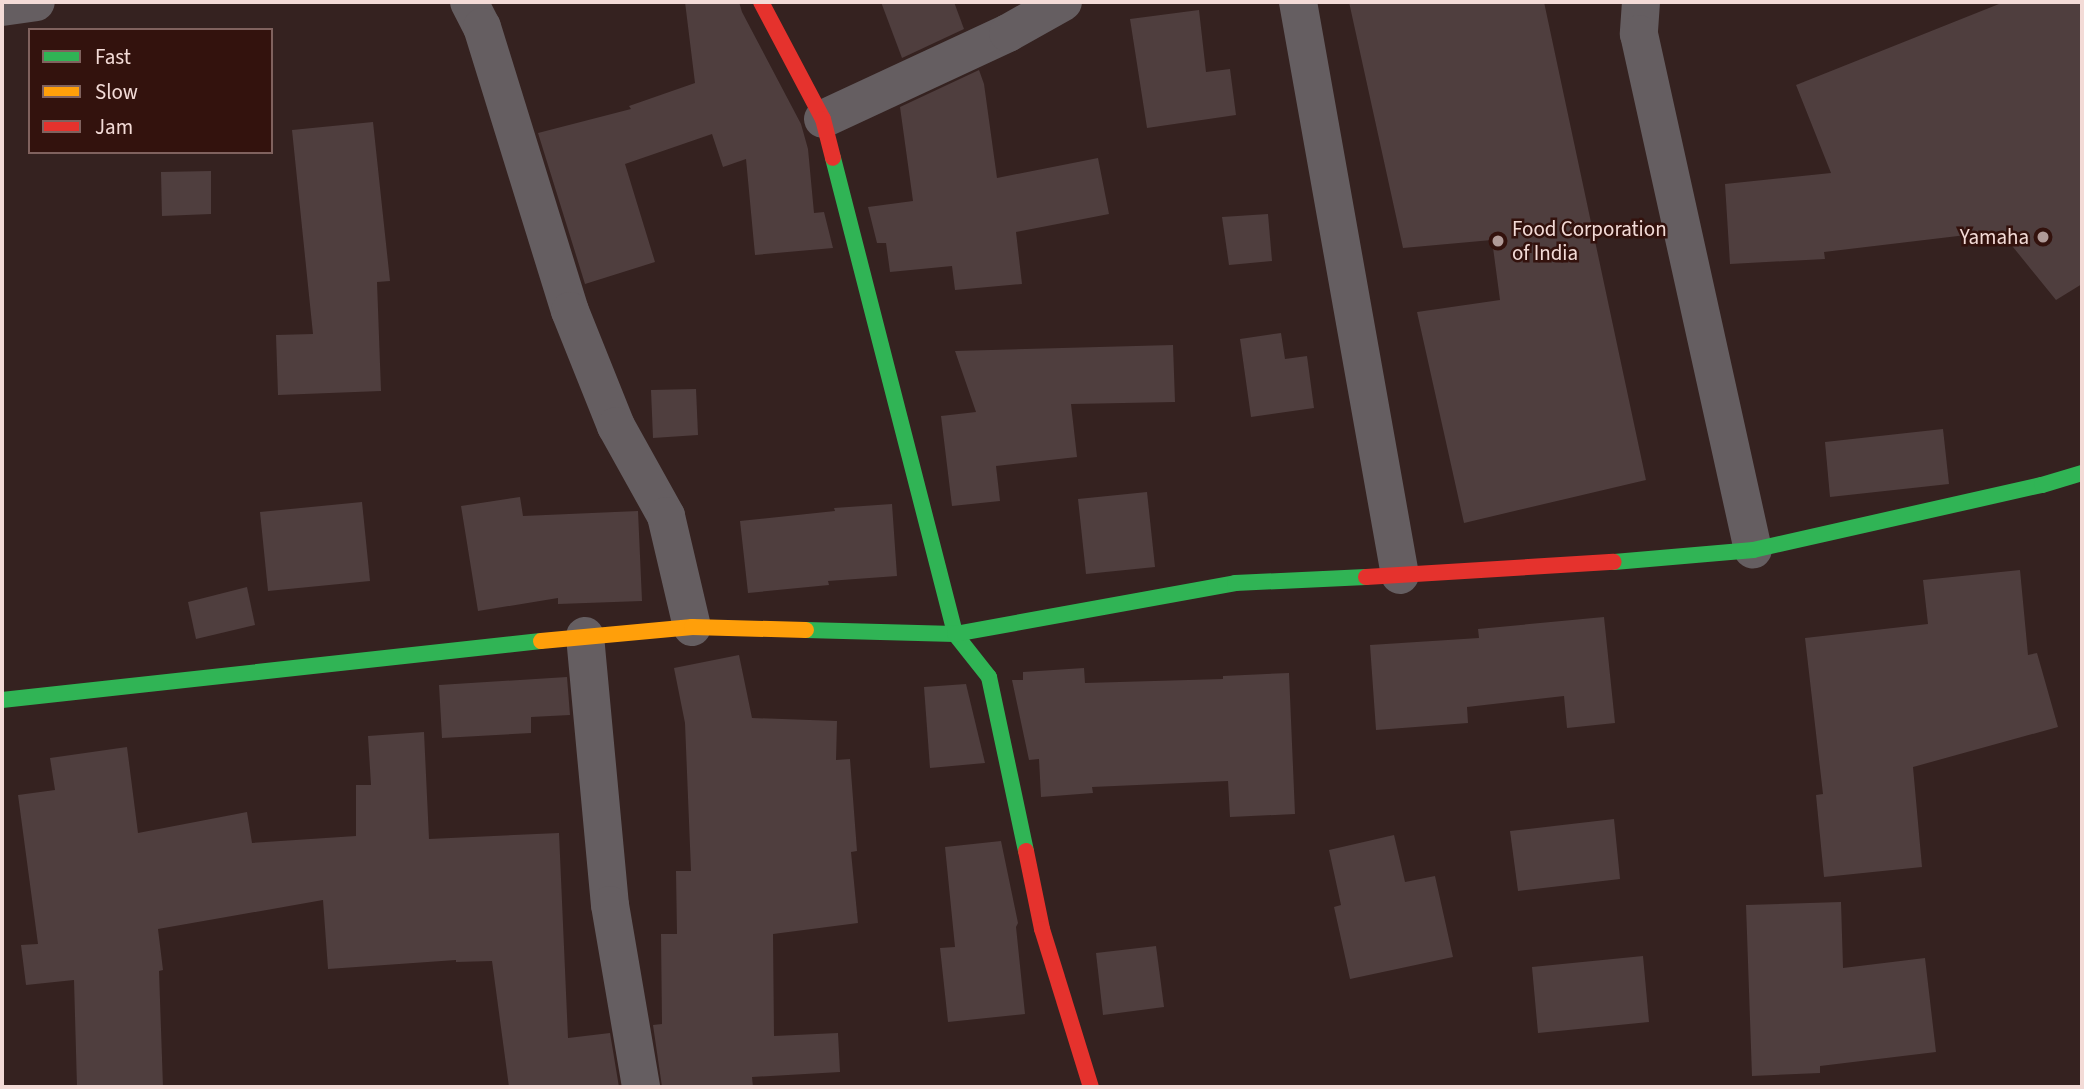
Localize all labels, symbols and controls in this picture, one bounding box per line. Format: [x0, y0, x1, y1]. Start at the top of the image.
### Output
legend [28, 28, 273, 154]
text: Fast [95, 42, 131, 72]
text: Slow [95, 77, 138, 107]
text: Jam [95, 112, 133, 142]
place label: Food Corporation of India [1512, 216, 1667, 266]
place label: Yamaha [1960, 224, 2029, 250]
marker: Yamaha [2035, 229, 2051, 245]
marker: Food Corporation of India [1490, 233, 1506, 249]

